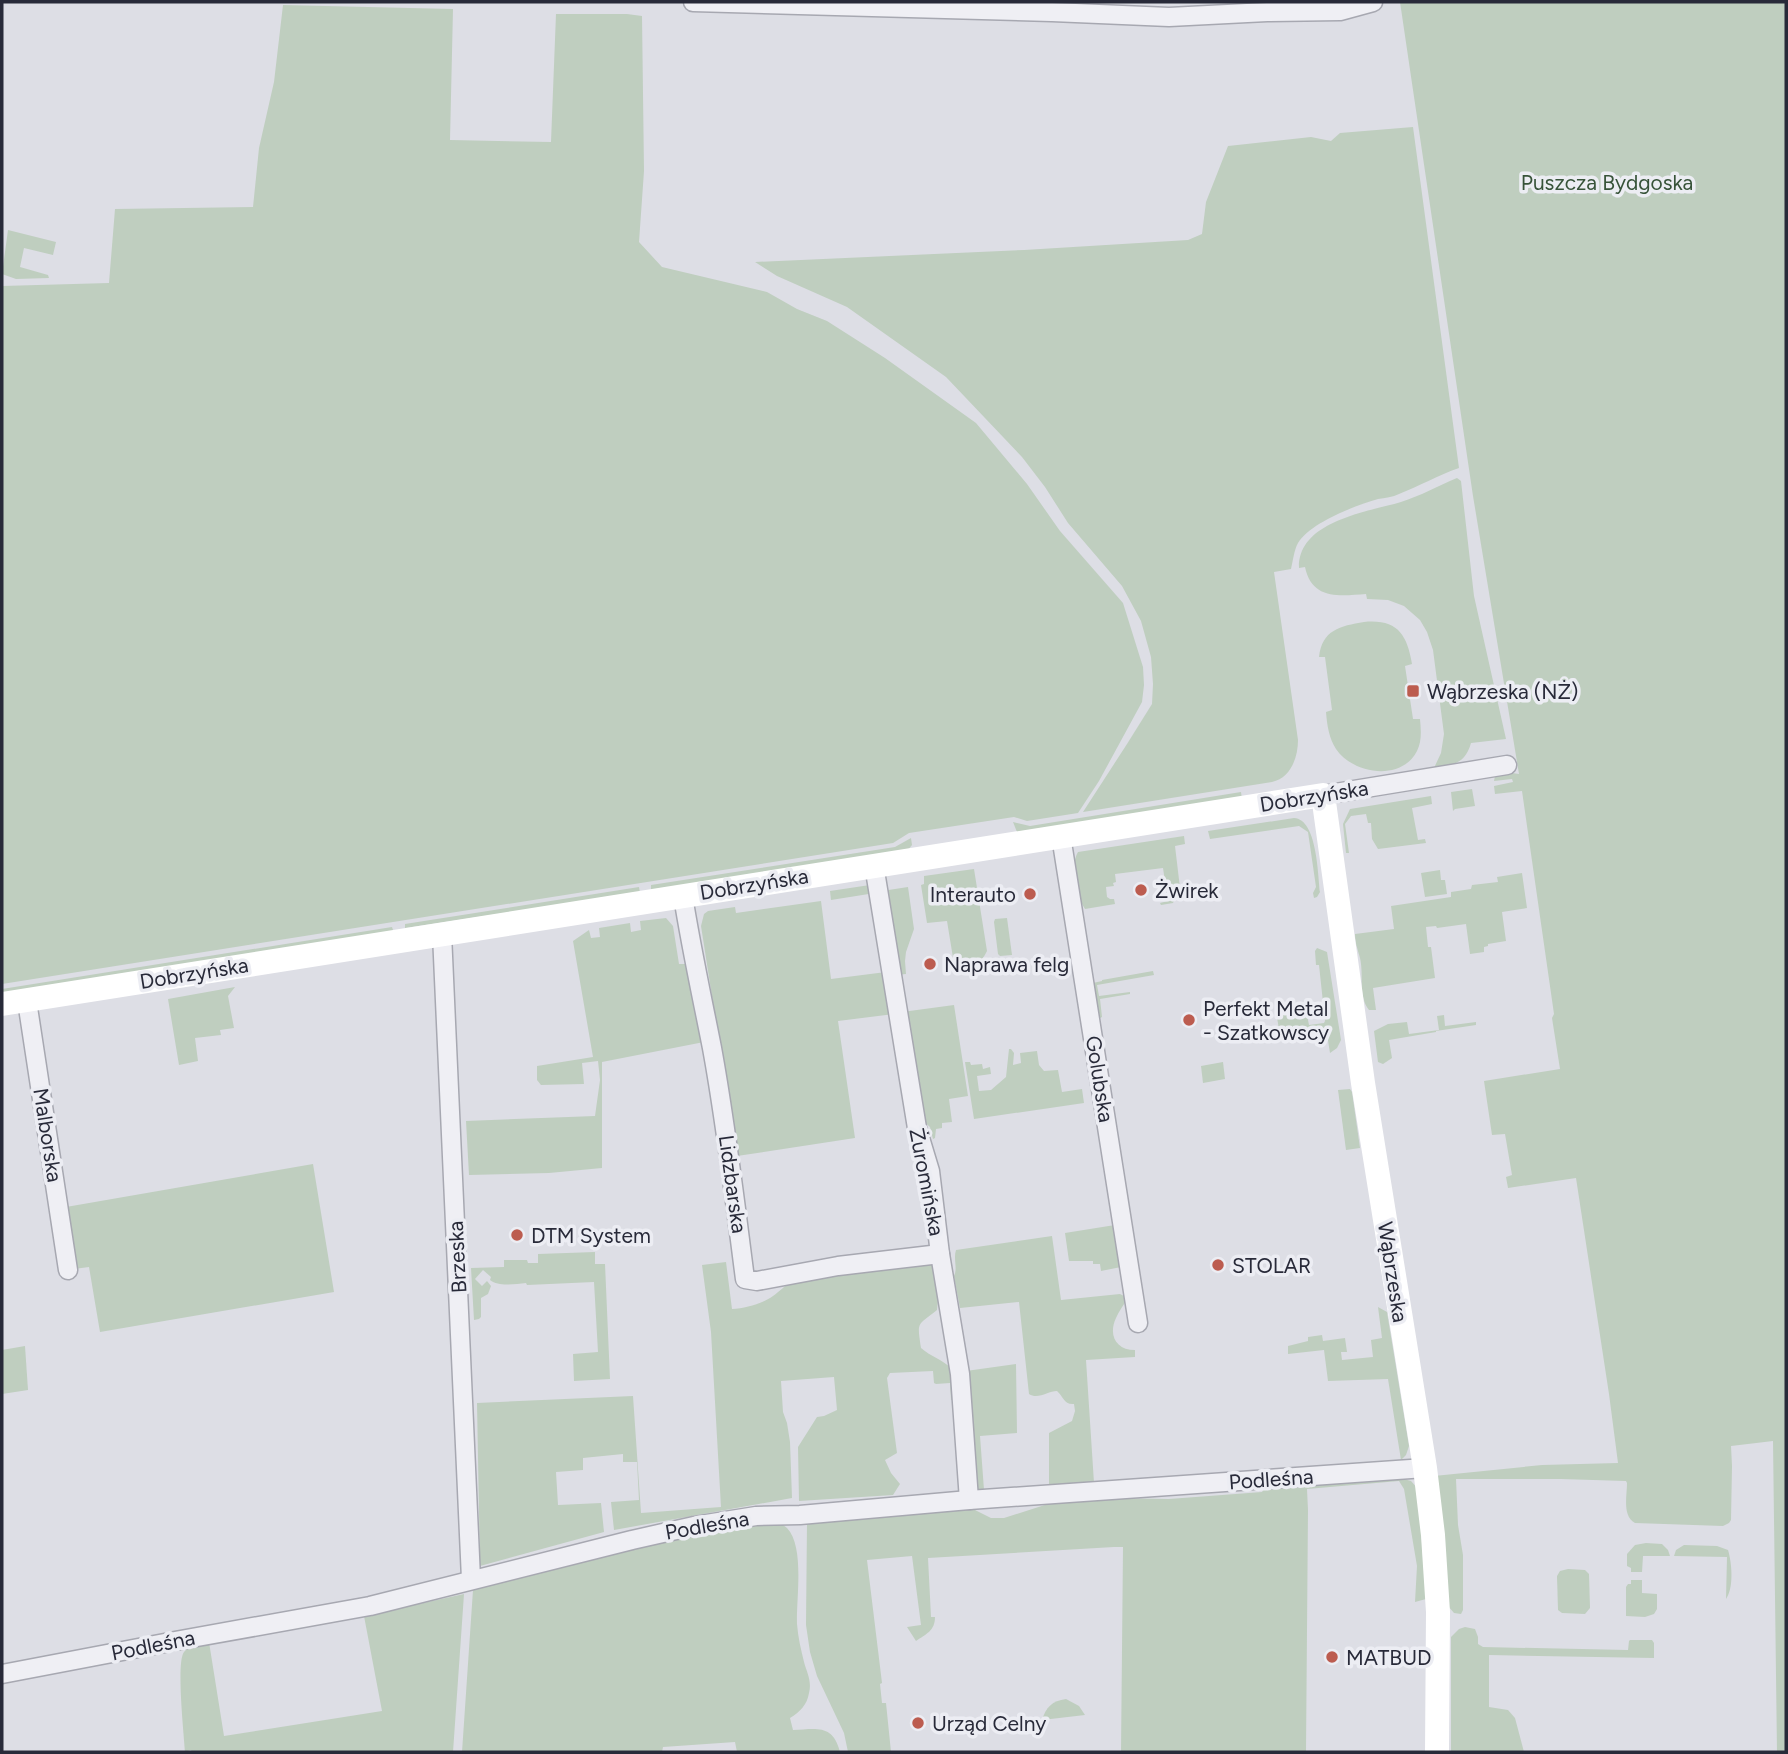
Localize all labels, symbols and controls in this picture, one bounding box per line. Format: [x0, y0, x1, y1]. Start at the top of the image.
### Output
park label: Puszcza Bydgoska [1521, 170, 1693, 195]
place label: Wąbrzeska (NŻ) [1427, 679, 1578, 704]
marker: Wąbrzeska (NŻ) [1405, 683, 1421, 699]
street label: Dobrzyńska [1258, 775, 1370, 817]
street label: Dobrzyńska [698, 863, 810, 905]
place label: Żwirek [1155, 878, 1219, 903]
place label: Interauto [930, 882, 1016, 907]
marker: Żwirek [1133, 882, 1149, 898]
marker: Interauto [1022, 886, 1038, 902]
street label: Dobrzyńska [138, 952, 250, 994]
place label: Naprawa felg [944, 952, 1069, 977]
marker: Naprawa felg [922, 956, 938, 972]
place label: Perfekt Metal - Szatkowscy [1203, 996, 1329, 1045]
marker: Perfekt Metal - Szatkowscy [1181, 1012, 1197, 1028]
street label: Golubska [1081, 1034, 1119, 1124]
street label: Malborska [28, 1086, 68, 1184]
street label: Żuromińska [904, 1126, 950, 1238]
street label: Lidzbarska [714, 1133, 752, 1235]
street label: Brzeska [443, 1220, 471, 1294]
street label: Wąbrzeska [1373, 1220, 1413, 1324]
place label: DTM System [531, 1223, 651, 1248]
marker: DTM System [509, 1227, 525, 1243]
place label: STOLAR [1232, 1253, 1311, 1278]
marker: STOLAR [1210, 1257, 1226, 1273]
street label: Podleśna [1228, 1464, 1314, 1494]
street label: Podleśna [663, 1505, 751, 1545]
street label: Podleśna [109, 1625, 197, 1665]
place label: MATBUD [1346, 1645, 1431, 1670]
marker: MATBUD [1324, 1649, 1340, 1665]
place label: Urząd Celny [932, 1711, 1046, 1736]
marker: Urząd Celny [910, 1715, 926, 1731]

